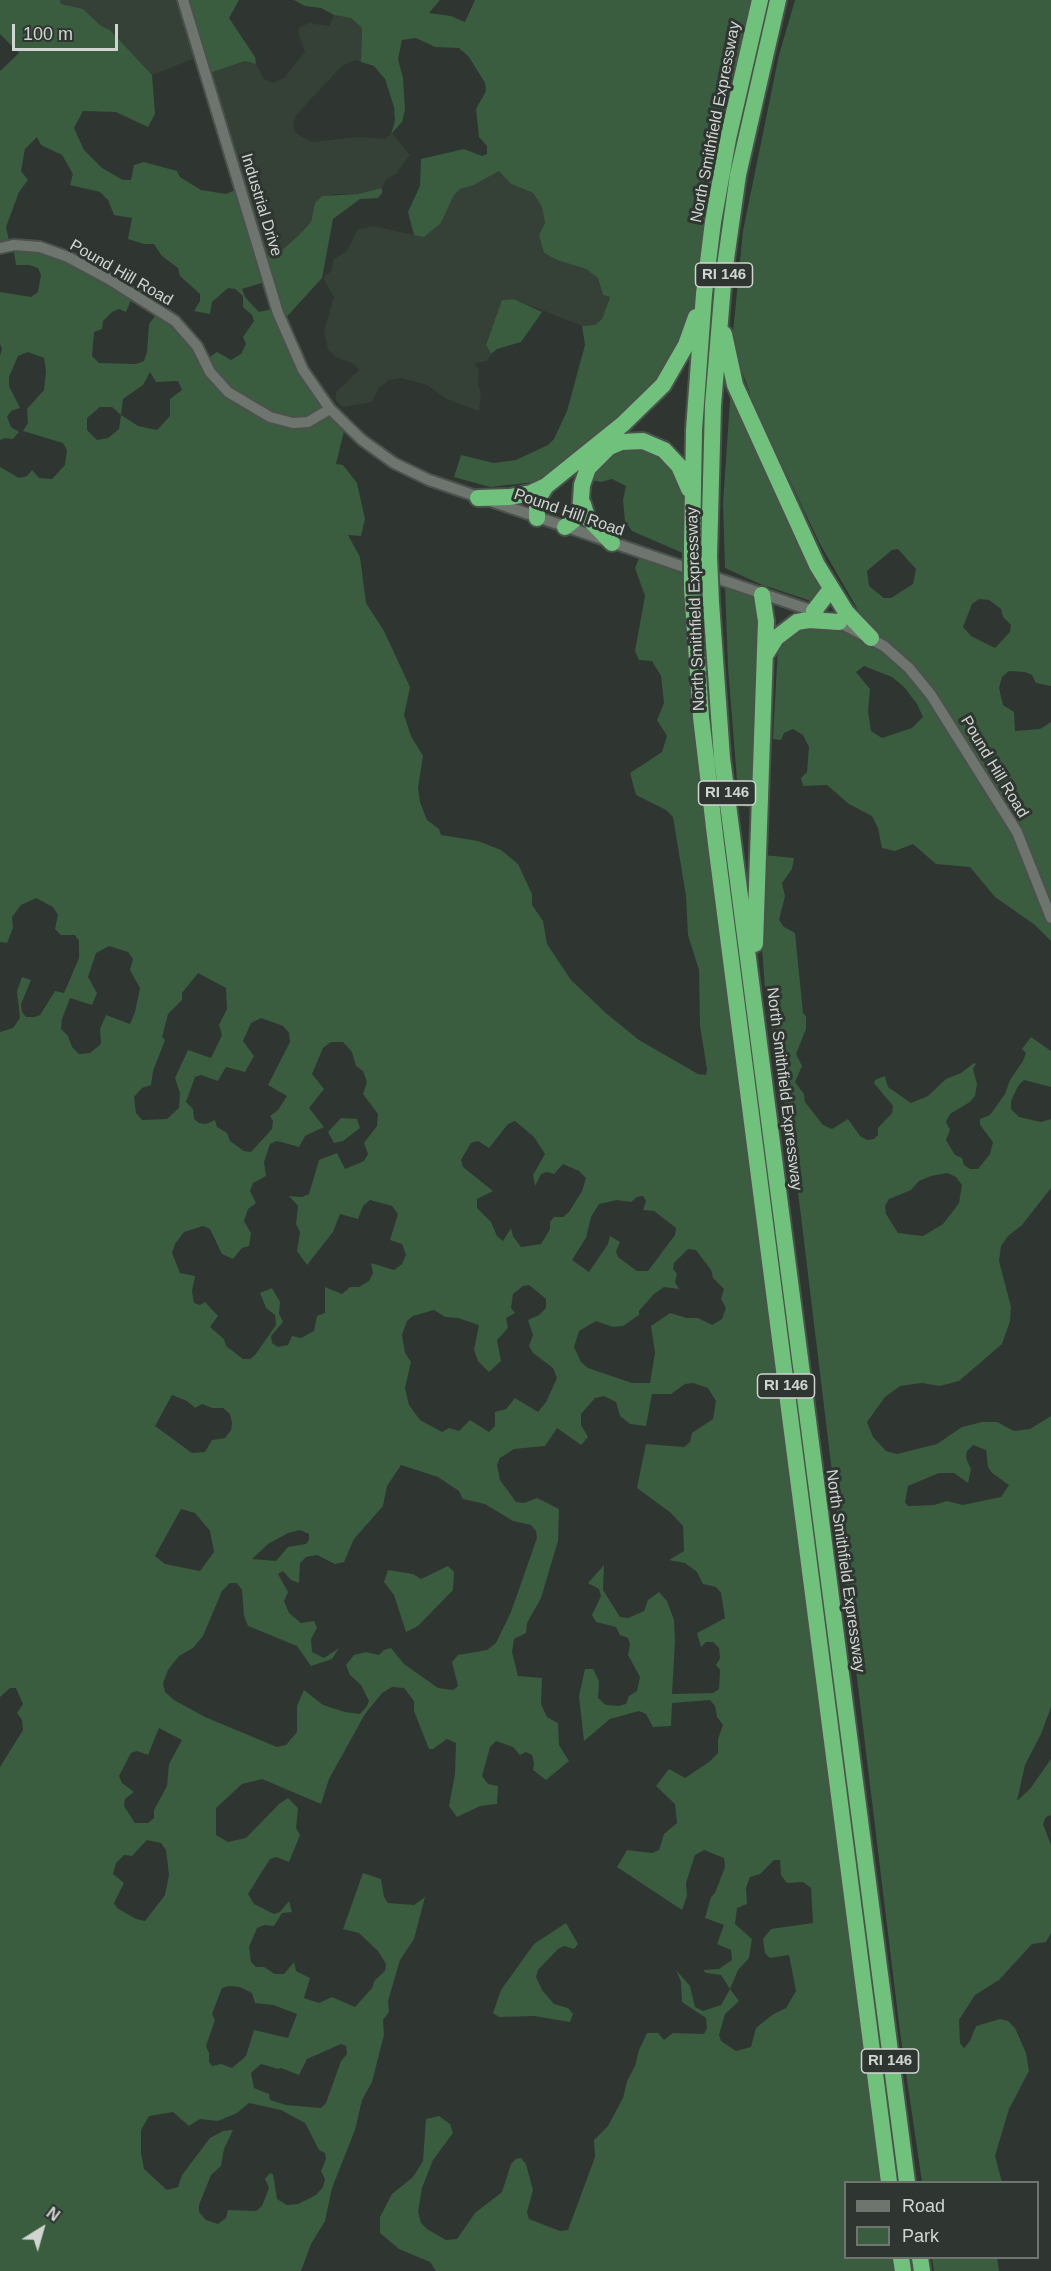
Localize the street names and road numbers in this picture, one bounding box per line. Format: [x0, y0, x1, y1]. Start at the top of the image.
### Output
street label: North Smithfield Expressway [687, 20, 745, 224]
street label: Industrial Drive [236, 151, 286, 259]
street label: Pound Hill Road [66, 236, 176, 310]
road number: RI 146 [696, 263, 752, 287]
street label: Pound Hill Road [511, 485, 627, 541]
street label: North Smithfield Expressway [683, 506, 709, 712]
street label: Pound Hill Road [956, 713, 1032, 821]
road number: RI 146 [698, 781, 756, 805]
street label: North Smithfield Expressway [762, 986, 806, 1192]
road number: RI 146 [758, 1374, 814, 1398]
street label: North Smithfield Expressway [821, 1468, 869, 1674]
road number: RI 146 [862, 2049, 918, 2073]

